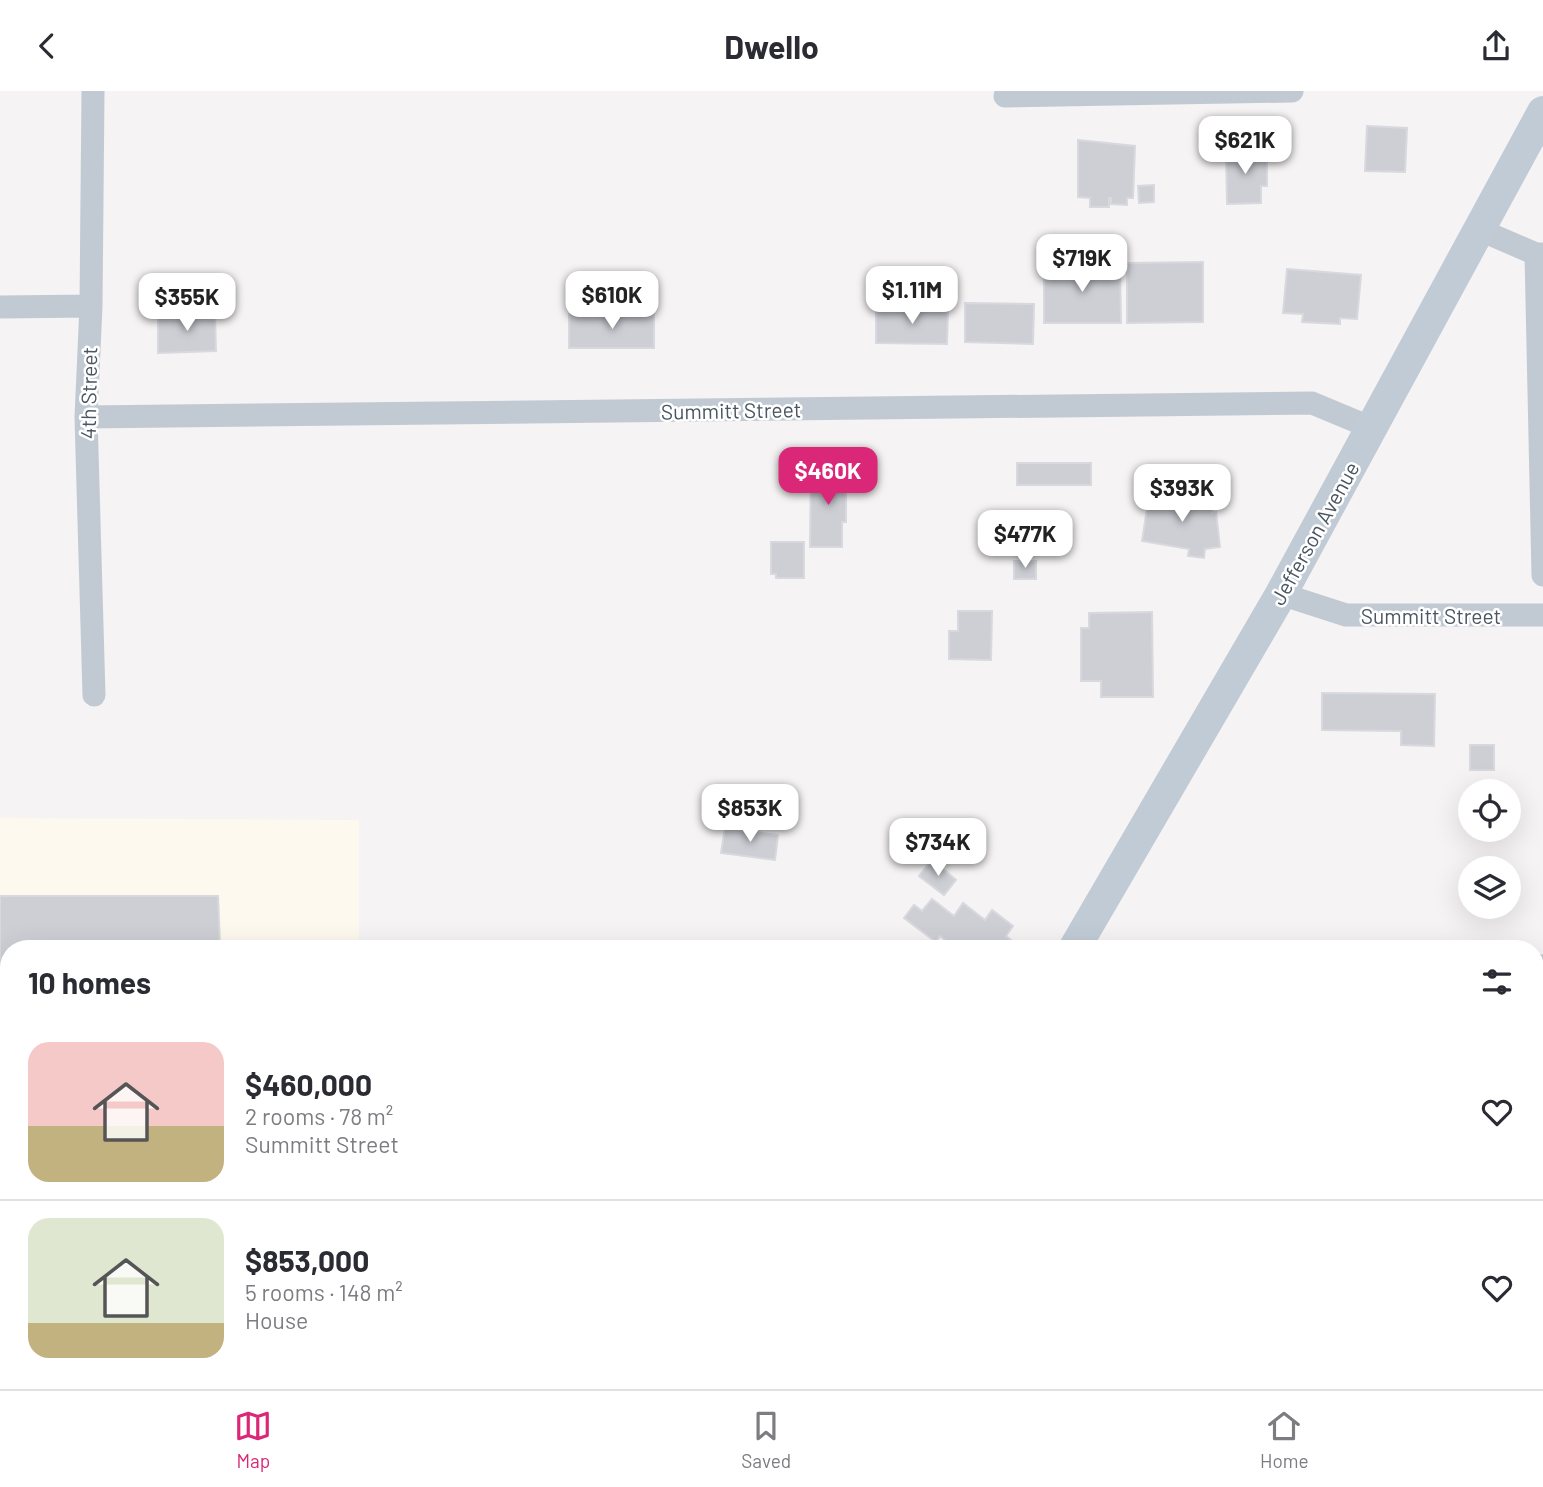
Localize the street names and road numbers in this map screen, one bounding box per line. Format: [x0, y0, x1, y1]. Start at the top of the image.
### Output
street label: 4th Street [75, 347, 101, 439]
street label: Summitt Street [661, 396, 801, 424]
street label: Jefferson Avenue [1264, 457, 1364, 609]
street label: Summitt Street [1361, 603, 1501, 628]

